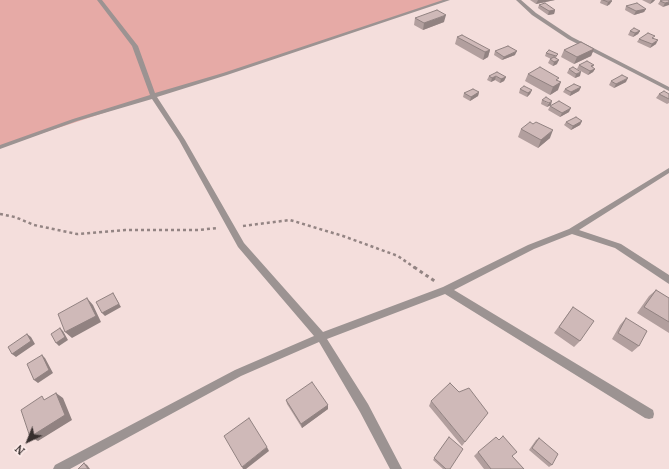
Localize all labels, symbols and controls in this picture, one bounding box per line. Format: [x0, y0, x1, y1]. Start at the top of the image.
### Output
north arrow [8, 421, 48, 461]
text: N [12, 442, 28, 458]

